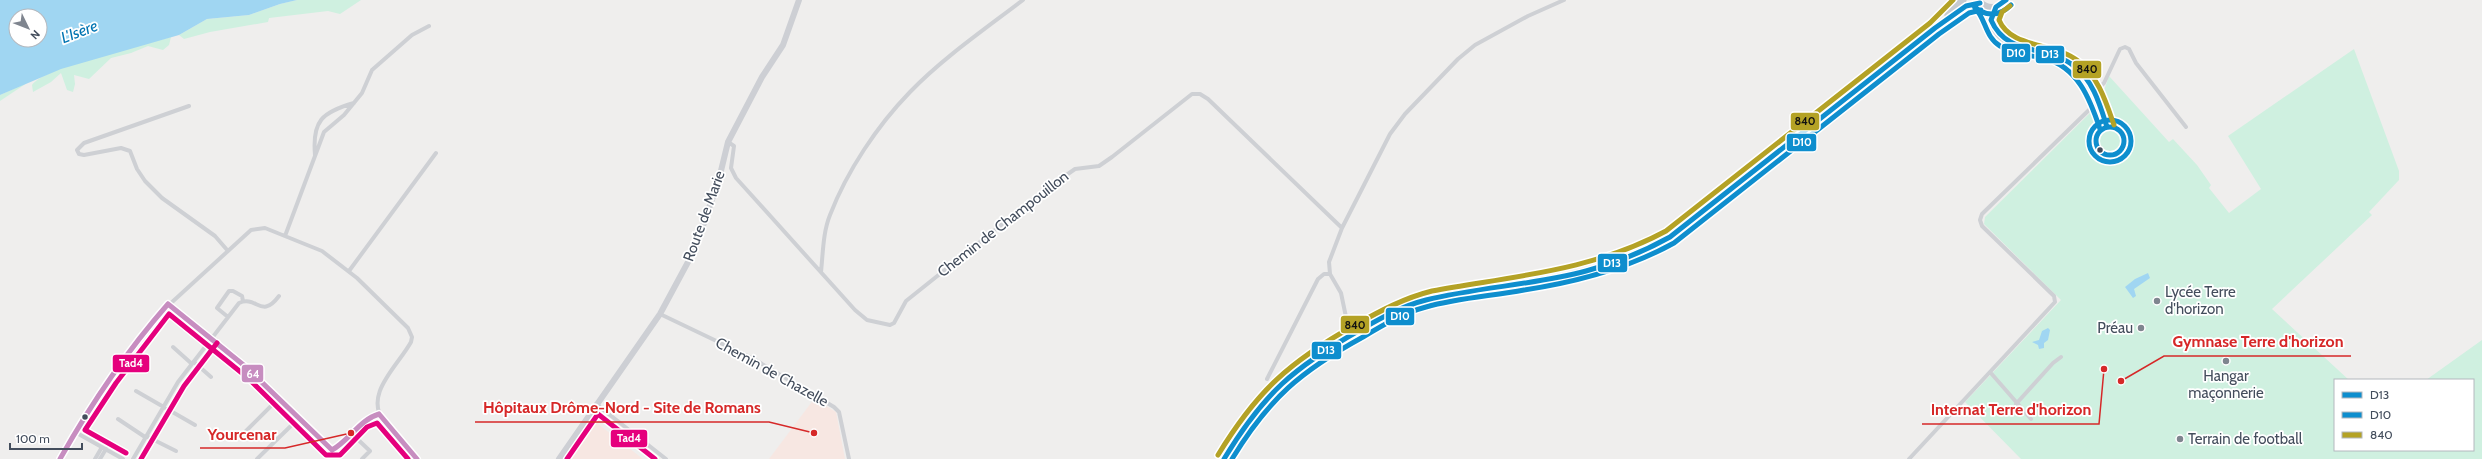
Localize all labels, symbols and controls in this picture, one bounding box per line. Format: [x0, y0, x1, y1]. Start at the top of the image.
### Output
north arrow [8, 8, 48, 48]
water label: L'Isère [58, 16, 100, 47]
text: N [28, 27, 43, 42]
line badge: D10 [2001, 43, 2031, 63]
line badge: D13 [2035, 45, 2065, 64]
text: D10 [2006, 46, 2026, 60]
text: D13 [2041, 47, 2059, 61]
line badge: 840 [2072, 60, 2102, 79]
text: 840 [2076, 62, 2098, 76]
line badge: 840 [1790, 112, 1820, 131]
text: 840 [1794, 114, 1816, 128]
line badge: D10 [1786, 133, 1817, 152]
text: D10 [1792, 135, 1812, 149]
unlabelled marker [2095, 145, 2105, 155]
street label: Chemin de Champouillon [934, 167, 1072, 281]
street label: Route de Marie [679, 168, 729, 264]
line badge: D13 [1597, 253, 1628, 273]
text: D13 [1603, 256, 1621, 270]
place label: Lycée Terre d'horizon [2165, 283, 2236, 318]
marker: Lycée Terre d'horizon [2152, 296, 2162, 306]
line badge: D10 [1385, 307, 1415, 326]
text: D10 [1390, 309, 1410, 323]
line badge: 840 [1340, 315, 1370, 334]
text: 840 [1344, 318, 1366, 332]
place label: Préau [2097, 319, 2133, 337]
marker: Préau [2136, 323, 2146, 333]
callout: Gymnase Terre d'horizon [2164, 328, 2351, 356]
text: Gymnase Terre d'horizon [2172, 332, 2344, 351]
street label: Chemin de Chazelle [712, 333, 832, 411]
line badge: D13 [1311, 341, 1342, 360]
text: D13 [1317, 343, 1335, 357]
line badge: Tad4 [112, 354, 150, 373]
text: Tad4 [119, 356, 143, 370]
marker: Hangar maçonnerie [2221, 356, 2231, 366]
line badge: 64 [241, 364, 264, 383]
text: 64 [246, 367, 260, 381]
place label: Hangar maçonnerie [2188, 367, 2264, 402]
legend [2334, 379, 2474, 451]
text: D13 [2370, 387, 2389, 402]
callout: Hôpitaux Drôme-Nord - Site de Romans [475, 394, 769, 422]
callout: Internat Terre d'horizon [1922, 396, 2099, 424]
text: Hôpitaux Drôme-Nord - Site de Romans [483, 398, 761, 417]
text: Internat Terre d'horizon [1931, 400, 2091, 419]
text: D10 [2370, 407, 2391, 422]
unlabelled marker [80, 412, 90, 422]
callout: Yourcenar [200, 420, 285, 448]
scale bar [10, 425, 82, 451]
text: Yourcenar [207, 425, 277, 444]
text: 840 [2370, 427, 2393, 442]
line badge: Tad4 [610, 429, 648, 448]
place label: Terrain de football [2188, 430, 2303, 448]
text: 100 m [16, 431, 50, 446]
text: Tad4 [617, 431, 641, 445]
marker: Terrain de football [2175, 434, 2185, 444]

